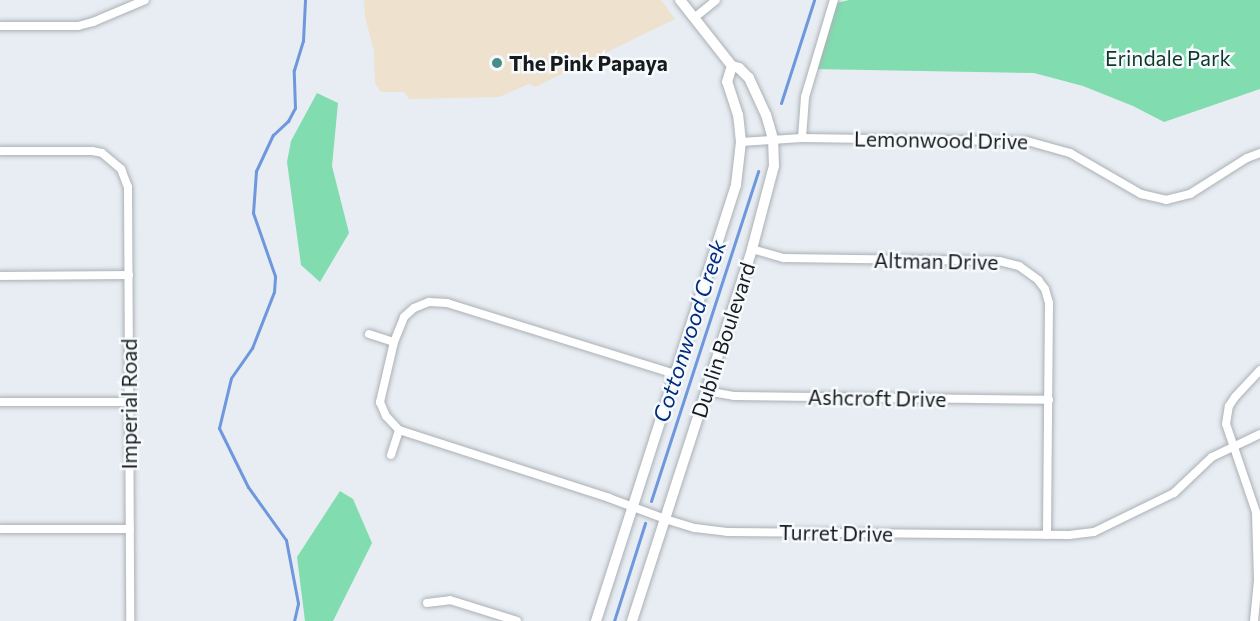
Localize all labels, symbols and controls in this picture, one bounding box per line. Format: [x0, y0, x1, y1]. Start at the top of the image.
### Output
park label: Erindale Park [1105, 45, 1231, 71]
place label: The Pink Papaya [509, 50, 668, 76]
marker: The Pink Papaya [490, 56, 504, 70]
street label: Lemonwood Drive [854, 126, 1028, 154]
water label: Cottonwood Creek [647, 236, 731, 426]
street label: Altman Drive [874, 247, 998, 275]
street label: Dublin Boulevard [686, 259, 760, 421]
street label: Imperial Road [116, 339, 142, 469]
street label: Ashcroft Drive [808, 384, 946, 412]
street label: Turret Drive [779, 519, 893, 547]

